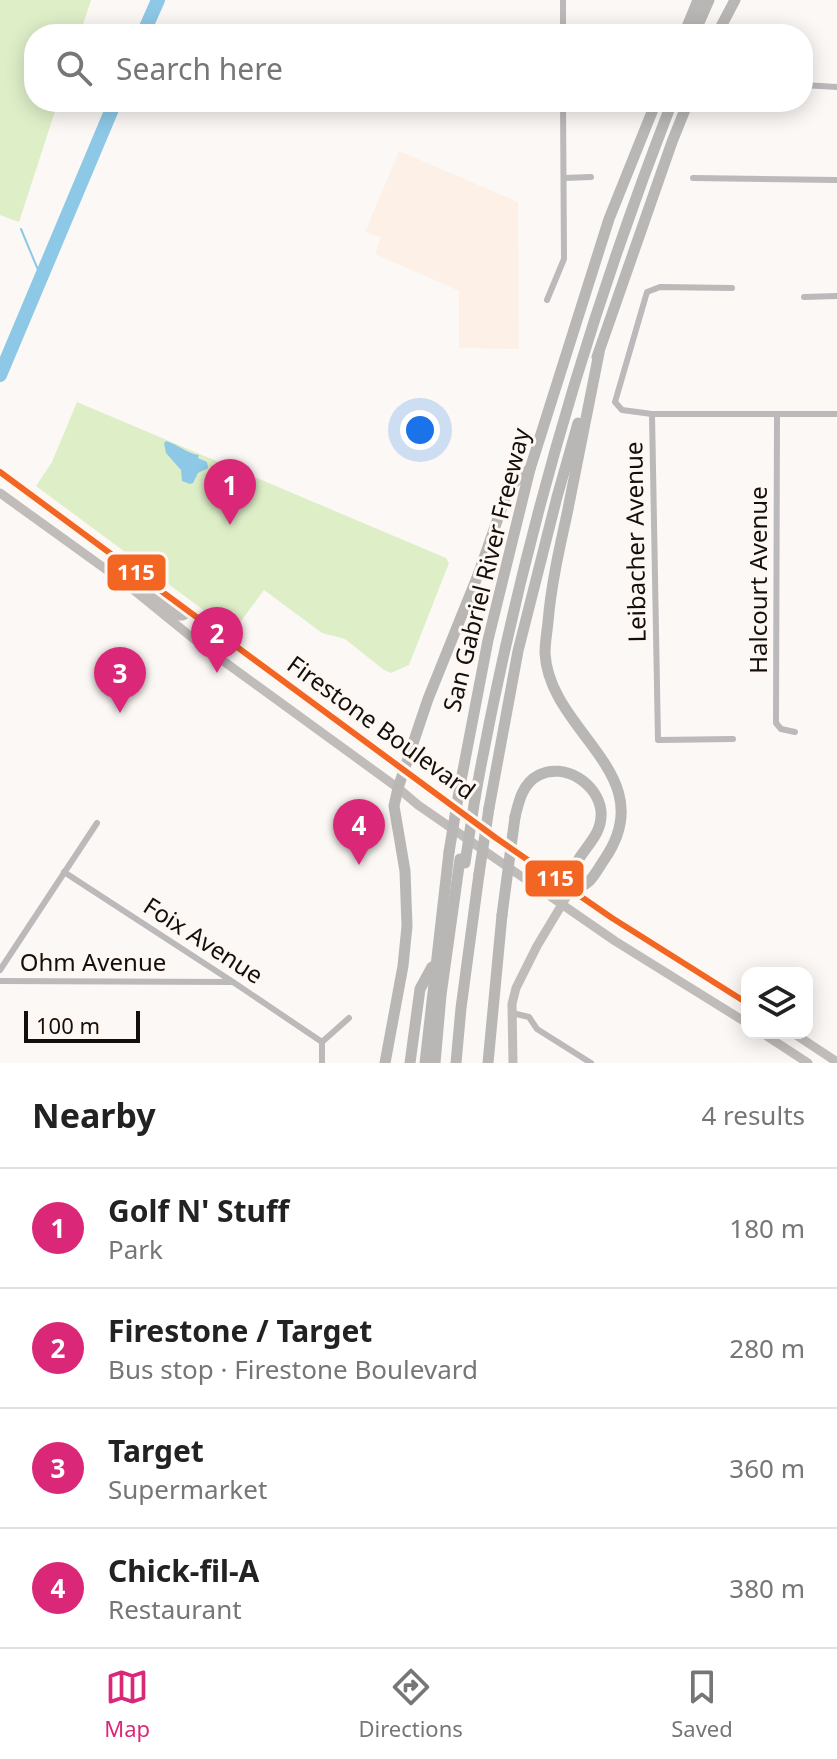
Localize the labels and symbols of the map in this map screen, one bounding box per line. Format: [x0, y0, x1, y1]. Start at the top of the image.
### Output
your location [400, 410, 440, 450]
street label: San Gabriel River Freeway [434, 423, 537, 715]
street label: Leibacher Avenue [616, 441, 653, 643]
pin: 1 [204, 459, 256, 525]
street label: Halcourt Avenue [741, 486, 774, 674]
line badge: 115 [106, 553, 167, 592]
text: 115 [117, 556, 155, 586]
pin: 2 [191, 607, 243, 673]
pin: 3 [94, 647, 146, 713]
street label: Firestone Boulevard [281, 647, 483, 806]
pin: 4 [333, 799, 385, 865]
line badge: 115 [524, 859, 585, 898]
text: 115 [536, 862, 574, 892]
street label: Foix Avenue [138, 889, 270, 991]
street label: Ohm Avenue [20, 945, 166, 978]
scale bar [24, 1007, 140, 1043]

